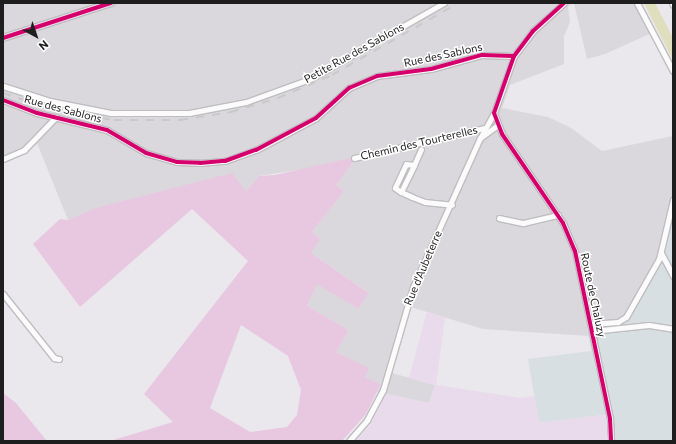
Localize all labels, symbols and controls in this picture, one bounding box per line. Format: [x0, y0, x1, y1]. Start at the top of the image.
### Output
north arrow [16, 16, 56, 56]
street label: Petite Rue des Sablons [302, 20, 406, 86]
text: N [37, 38, 51, 53]
street label: Rue des Sablons [402, 40, 484, 70]
street label: Rue des Sablons [23, 92, 103, 126]
street label: Chemin des Tourterelles [359, 123, 479, 163]
street label: Rue d'Aubeterre [401, 229, 445, 307]
street label: Route de Chaluzy [578, 252, 608, 338]

